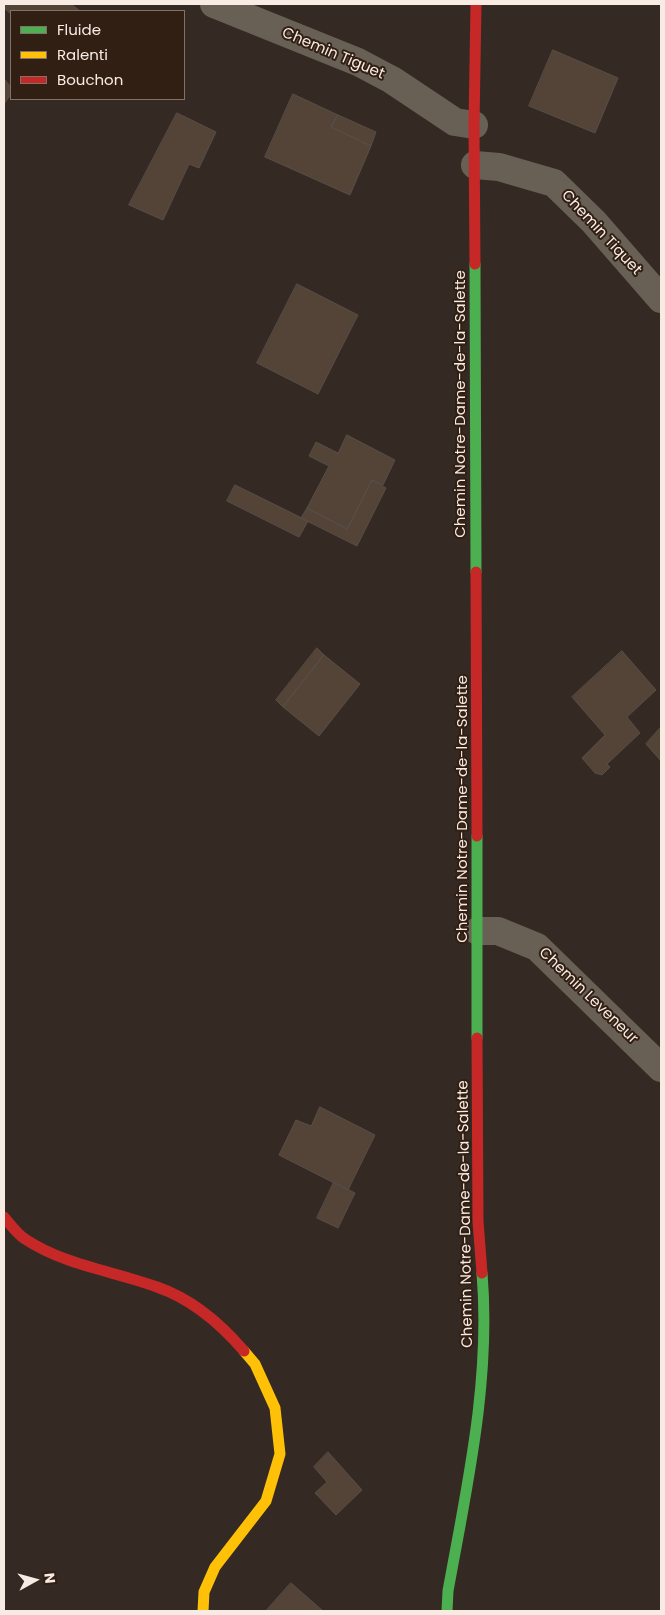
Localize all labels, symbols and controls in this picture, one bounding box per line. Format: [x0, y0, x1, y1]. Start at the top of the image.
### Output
legend [10, 10, 185, 100]
text: Fluide [57, 19, 101, 40]
street label: Chemin Tiguet [279, 24, 387, 84]
text: Ralenti [57, 44, 108, 65]
text: Bouchon [57, 69, 123, 90]
street label: Chemin Tiquet [557, 187, 645, 279]
street label: Chemin Notre-Dame-de-la-Salette [452, 270, 470, 538]
street label: Chemin Notre-Dame-de-la-Salette [454, 675, 472, 943]
street label: Chemin Leveneur [535, 944, 641, 1048]
street label: Chemin Notre-Dame-de-la-Salette [455, 1080, 477, 1348]
north arrow [10, 1555, 60, 1605]
text: N [39, 1572, 60, 1585]

